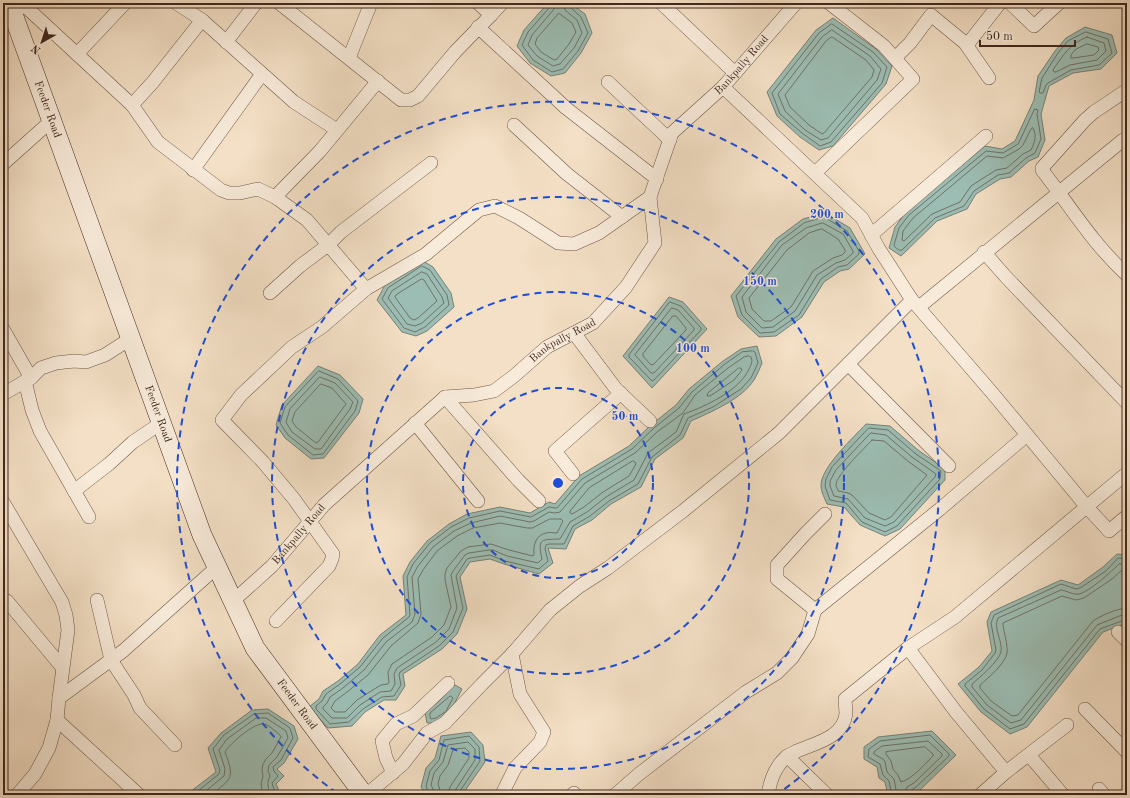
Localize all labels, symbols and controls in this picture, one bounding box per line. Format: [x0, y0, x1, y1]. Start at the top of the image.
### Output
north arrow [22, 22, 62, 62]
scale bar [980, 22, 1075, 48]
text: 50 m [986, 30, 1013, 43]
street label: Bankpally Road [713, 33, 771, 97]
text: N [29, 41, 43, 56]
street label: Feeder Road [32, 79, 63, 139]
text: 200 m [810, 209, 844, 221]
text: 150 m [743, 275, 777, 288]
street label: Bankpally Road [528, 317, 598, 365]
text: 100 m [676, 343, 710, 355]
street label: Feeder Road [143, 384, 173, 444]
text: 50 m [612, 410, 639, 423]
centre of rings [551, 476, 565, 490]
street label: Bankpally Road [270, 502, 328, 567]
street label: Feeder Road [275, 677, 319, 732]

